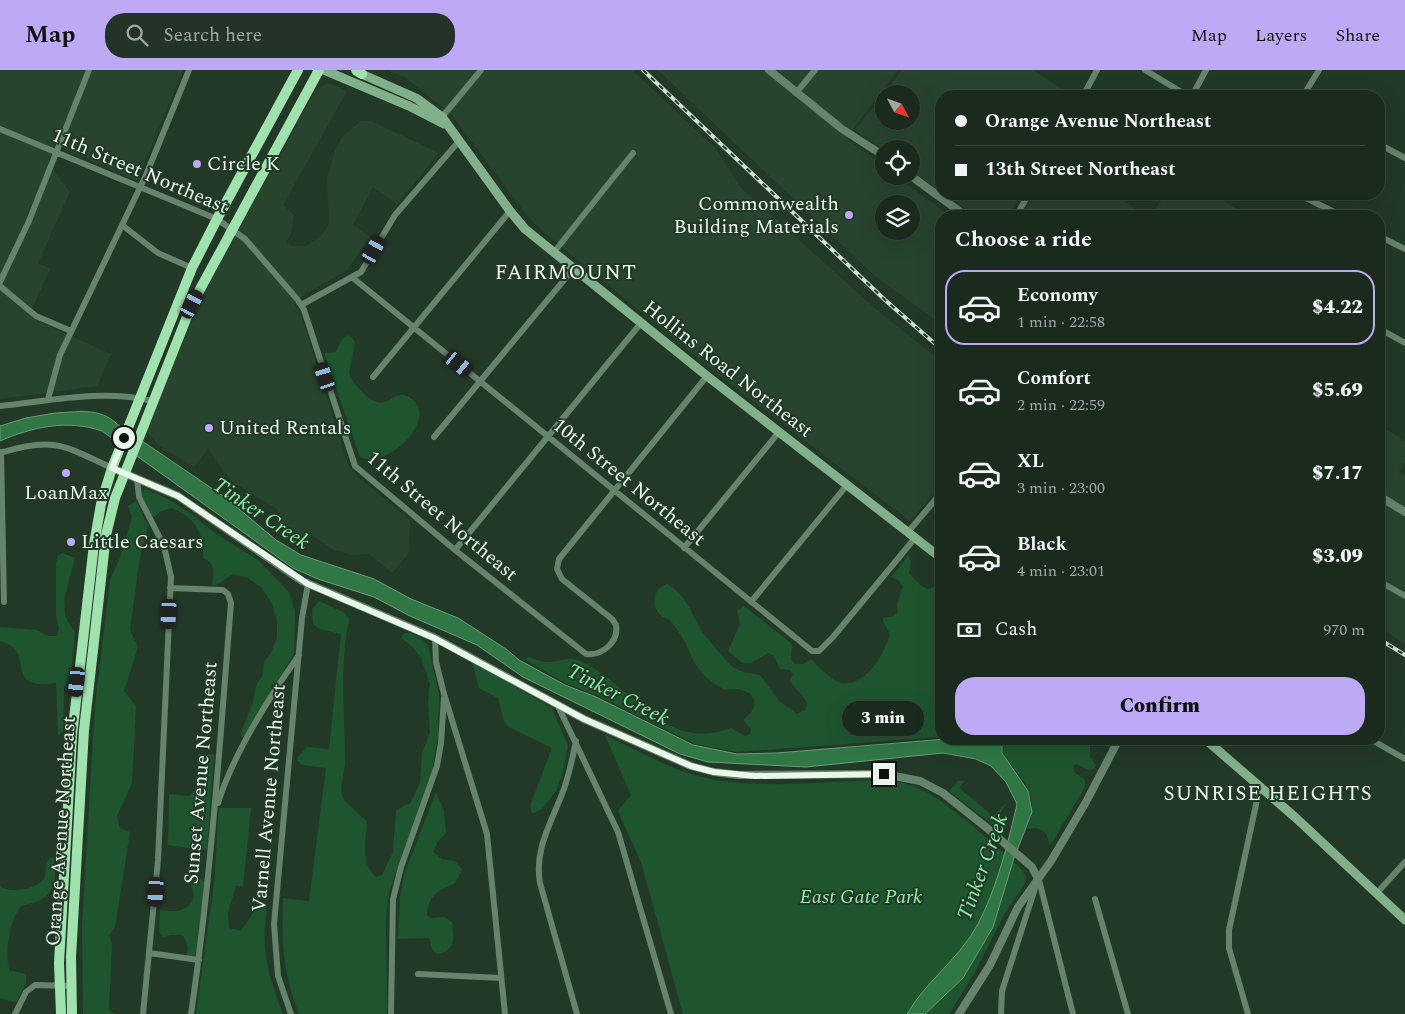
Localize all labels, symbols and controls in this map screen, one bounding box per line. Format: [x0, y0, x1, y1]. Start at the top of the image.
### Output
search box [105, 13, 455, 58]
text: Map [25, 17, 75, 53]
icon: search [123, 21, 151, 49]
text: Search here [163, 21, 262, 50]
text: Map [1191, 22, 1227, 49]
text: Layers [1255, 22, 1307, 49]
text: Share [1335, 22, 1380, 49]
north arrow [875, 85, 920, 130]
map controls [875, 85, 920, 240]
text: Orange Avenue Northeast [985, 107, 1211, 136]
street label: 11th Street Northeast [47, 120, 233, 222]
button: locate [875, 140, 920, 185]
place label: Circle K [207, 149, 281, 179]
text: 13th Street Northeast [985, 155, 1175, 184]
marker: Circle K [191, 158, 203, 170]
place label: Commonwealth Building Materials [673, 189, 839, 242]
button: layers [875, 195, 920, 240]
marker: Commonwealth Building Materials [843, 209, 855, 221]
text: Choose a ride [955, 223, 1092, 256]
car [360, 233, 387, 267]
district label: FAIRMOUNT [495, 257, 637, 289]
text: Economy [1017, 281, 1098, 310]
icon: car [957, 285, 1002, 330]
car [178, 287, 205, 321]
street label: Hollins Road Northeast [636, 293, 820, 445]
text: $4.22 [1312, 293, 1363, 322]
text: 1 min · 22:58 [1017, 310, 1105, 334]
car [442, 349, 475, 379]
car [313, 360, 336, 394]
text: Comfort [1017, 364, 1091, 393]
icon: car [957, 368, 1002, 413]
text: $5.69 [1312, 376, 1363, 405]
text: 2 min · 22:59 [1017, 393, 1105, 417]
street label: 10th Street Northeast [546, 411, 712, 553]
place label: United Rentals [219, 413, 351, 443]
marker: United Rentals [203, 422, 215, 434]
route start [113, 427, 135, 449]
street label: 11th Street Northeast [360, 444, 524, 588]
text: XL [1017, 447, 1044, 476]
icon: car [957, 451, 1002, 496]
text: $7.17 [1312, 459, 1363, 488]
marker: LoanMax [60, 467, 72, 479]
water label: Tinker Creek [206, 470, 316, 559]
text: 3 min · 23:00 [1017, 476, 1105, 500]
place label: LoanMax [24, 478, 108, 508]
place label: Little Caesars [81, 527, 204, 557]
text: Black [1017, 530, 1067, 559]
icon: car [957, 534, 1002, 579]
marker: Little Caesars [65, 536, 77, 548]
text: $3.09 [1312, 542, 1363, 571]
text: 4 min · 23:01 [1017, 559, 1105, 583]
car [160, 599, 177, 629]
text: Cash [995, 615, 1037, 644]
icon: cash [955, 616, 983, 644]
text: 970 m [1323, 618, 1365, 642]
water label: Tinker Creek [561, 655, 675, 735]
street label: Sunset Avenue Northeast [176, 660, 226, 886]
car [67, 666, 86, 698]
button: Confirm [955, 677, 1365, 735]
street label: Varnell Avenue Northeast [244, 683, 294, 913]
callout: 3 min [843, 702, 925, 736]
text: 3 min [861, 706, 905, 730]
street label: Orange Avenue Northeast [38, 715, 84, 947]
route end [873, 763, 895, 785]
district label: SUNRISE HEIGHTS [1163, 778, 1373, 810]
water label: Tinker Creek [949, 809, 1017, 925]
car [147, 877, 164, 907]
park label: East Gate Park [800, 882, 923, 912]

